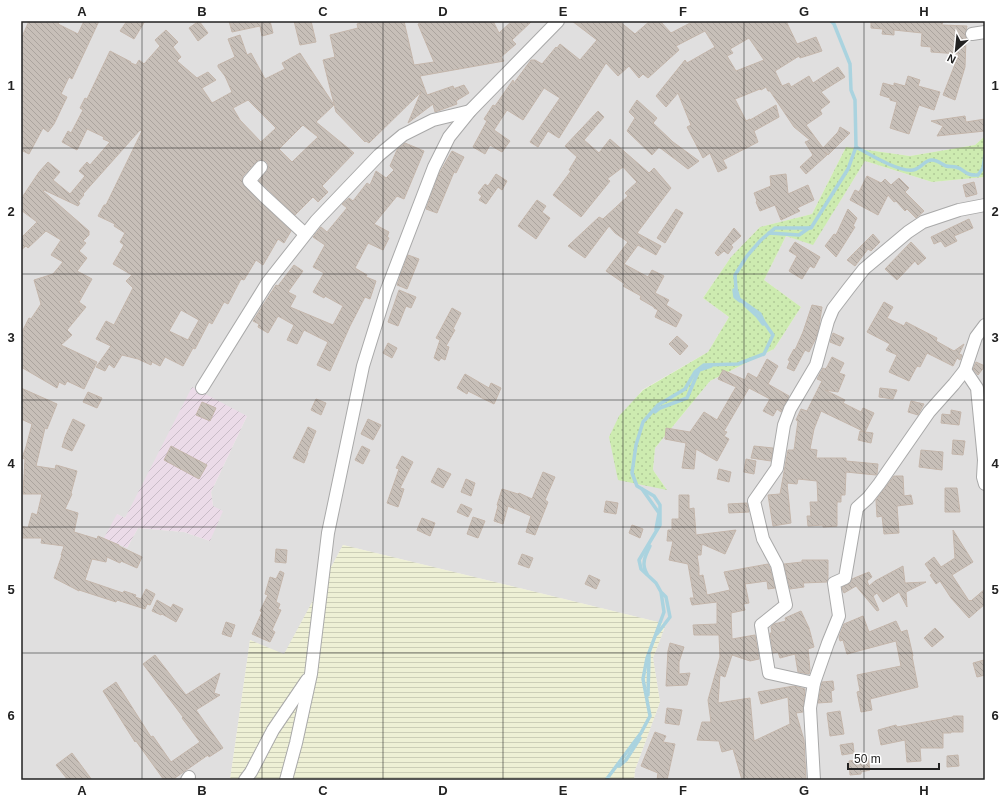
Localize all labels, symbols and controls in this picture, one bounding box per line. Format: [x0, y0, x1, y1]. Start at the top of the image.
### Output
text: A [77, 4, 87, 19]
text: B [197, 4, 207, 19]
text: C [318, 4, 328, 19]
text: D [438, 4, 448, 19]
text: E [559, 4, 568, 19]
text: F [679, 4, 687, 19]
text: G [799, 4, 809, 19]
text: H [919, 4, 929, 19]
north arrow [936, 30, 976, 70]
text: N [945, 52, 958, 66]
text: 1 [7, 78, 15, 93]
text: 1 [991, 78, 999, 93]
text: 2 [7, 204, 15, 219]
text: 2 [991, 204, 999, 219]
text: 3 [7, 330, 15, 345]
text: 3 [991, 330, 999, 345]
text: 4 [7, 456, 15, 471]
text: 4 [991, 456, 999, 471]
text: 5 [7, 582, 15, 597]
text: 5 [991, 582, 999, 597]
text: 6 [7, 708, 15, 723]
text: 6 [991, 708, 999, 723]
scale bar [848, 745, 939, 771]
text: 50 m [854, 752, 881, 766]
text: A [77, 783, 87, 798]
text: B [197, 783, 207, 798]
text: C [318, 783, 328, 798]
text: D [438, 783, 448, 798]
text: E [559, 783, 568, 798]
text: F [679, 783, 687, 798]
text: G [799, 783, 809, 798]
text: H [919, 783, 929, 798]

